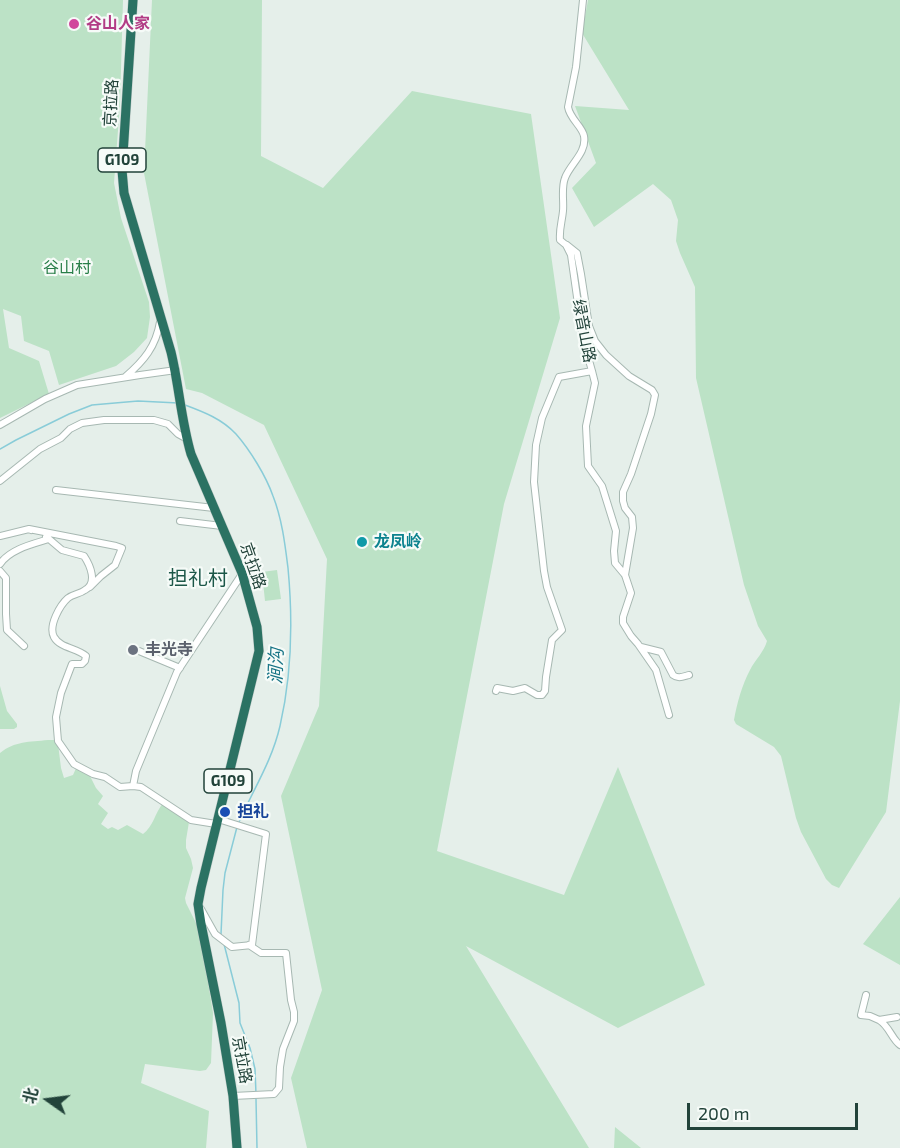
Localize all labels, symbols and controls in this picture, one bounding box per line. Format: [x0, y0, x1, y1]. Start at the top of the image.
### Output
place label: 谷山人家 [86, 14, 150, 34]
marker: 谷山人家 [67, 17, 81, 31]
street label: 京拉路 [100, 79, 122, 127]
road number: G109 [98, 148, 146, 172]
park label: 谷山村 [43, 258, 91, 278]
street label: 绿音山路 [568, 298, 600, 364]
place label: 龙凤岭 [374, 532, 422, 552]
marker: 龙凤岭 [355, 535, 369, 549]
street label: 京拉路 [236, 540, 270, 592]
district label: 担礼村 [168, 566, 228, 590]
place label: 丰光寺 [145, 640, 193, 660]
marker: 丰光寺 [126, 643, 140, 657]
water label: 涧沟 [265, 648, 287, 684]
road number: G109 [204, 769, 252, 793]
place label: 担礼 [237, 802, 269, 822]
marker: 担礼 [218, 805, 232, 819]
street label: 京拉路 [228, 1035, 256, 1085]
north arrow [18, 1070, 78, 1130]
text: 北 [19, 1085, 41, 1106]
scale bar [690, 1091, 861, 1129]
text: 200 m [698, 1102, 750, 1124]

